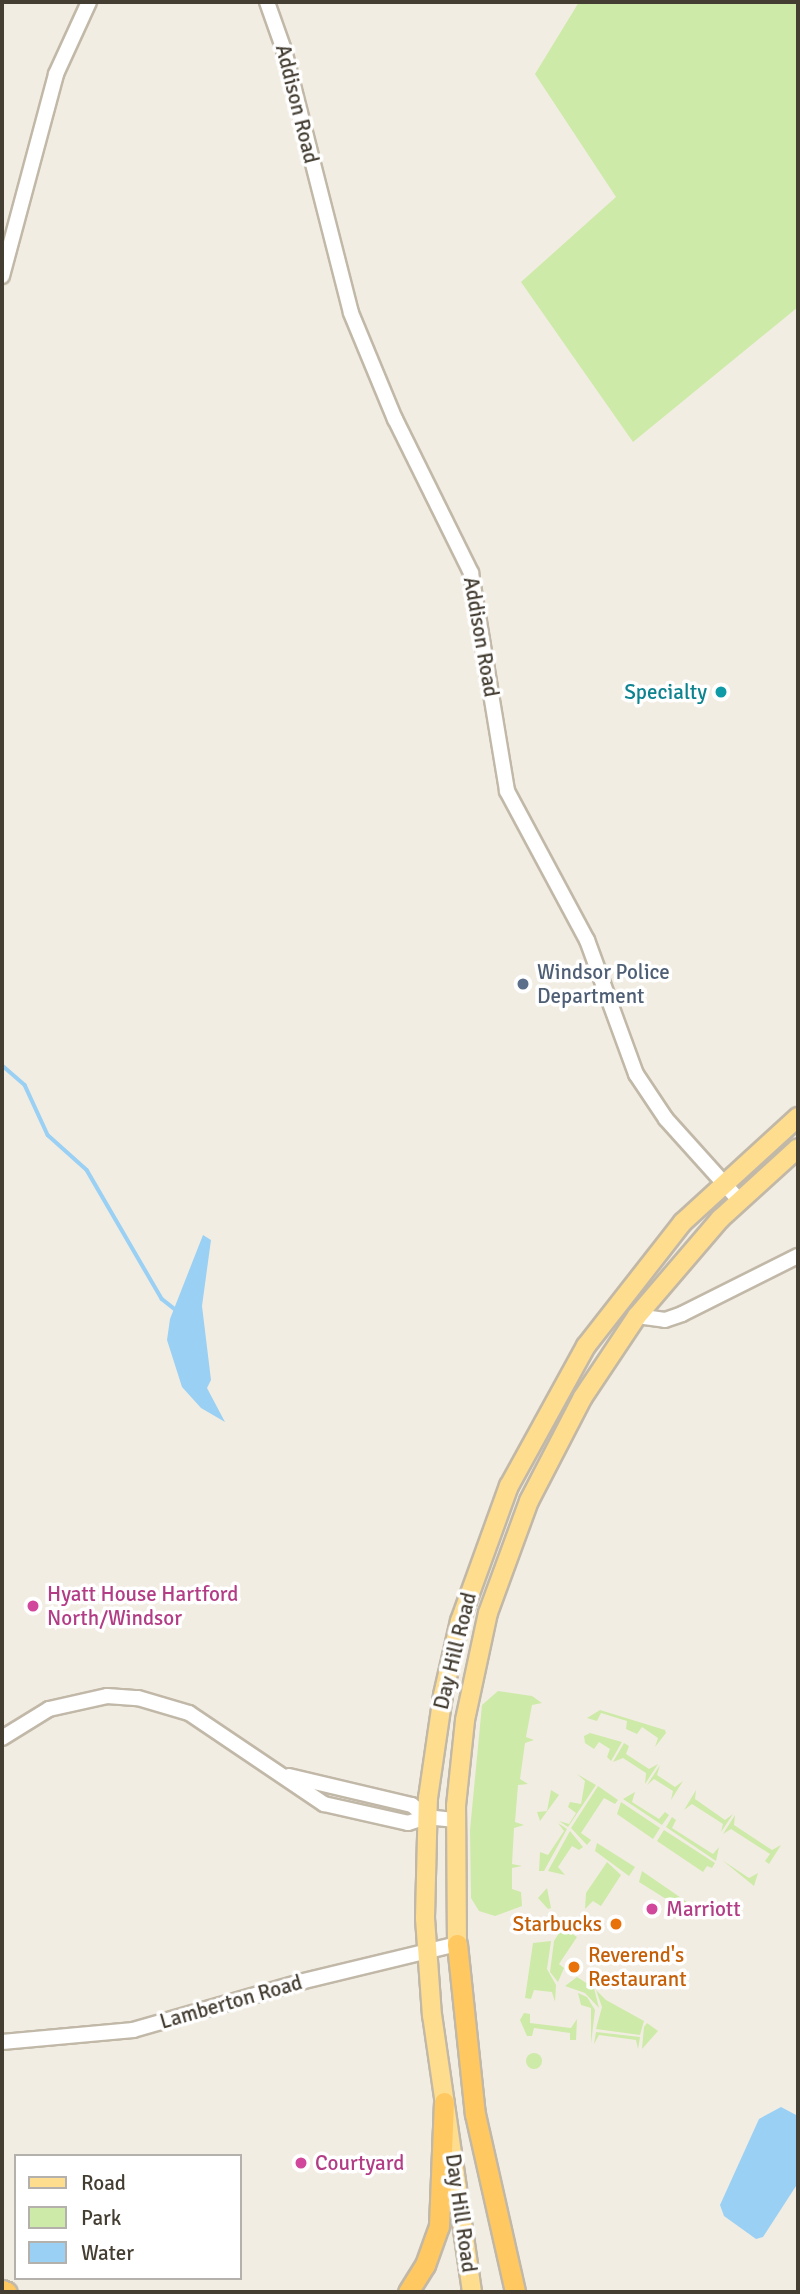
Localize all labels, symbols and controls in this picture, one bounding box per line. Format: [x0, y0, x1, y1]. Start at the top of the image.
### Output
street label: Addison Road [270, 42, 324, 166]
street label: Addison Road [458, 575, 504, 699]
place label: Specialty [624, 679, 707, 705]
marker: Specialty [713, 684, 729, 700]
place label: Windsor Police Department [537, 959, 670, 1009]
marker: Windsor Police Department [515, 976, 531, 992]
place label: Hyatt House Hartford North/Windsor [47, 1581, 238, 1631]
street label: Day Hill Road [428, 1590, 482, 1712]
marker: Hyatt House Hartford North/Windsor [25, 1598, 41, 1614]
place label: Marriott [666, 1896, 741, 1922]
marker: Marriott [644, 1901, 660, 1917]
place label: Starbucks [512, 1911, 602, 1937]
marker: Starbucks [608, 1916, 624, 1932]
place label: Reverend's Restaurant [588, 1942, 687, 1992]
marker: Reverend's Restaurant [566, 1959, 582, 1975]
street label: Lamberton Road [157, 1970, 305, 2034]
place label: Courtyard [315, 2150, 404, 2176]
street label: Day Hill Road [440, 2152, 482, 2274]
legend [14, 2154, 242, 2280]
marker: Courtyard [293, 2155, 309, 2171]
text: Road [81, 2170, 126, 2196]
text: Park [81, 2205, 121, 2231]
text: Water [81, 2240, 134, 2266]

